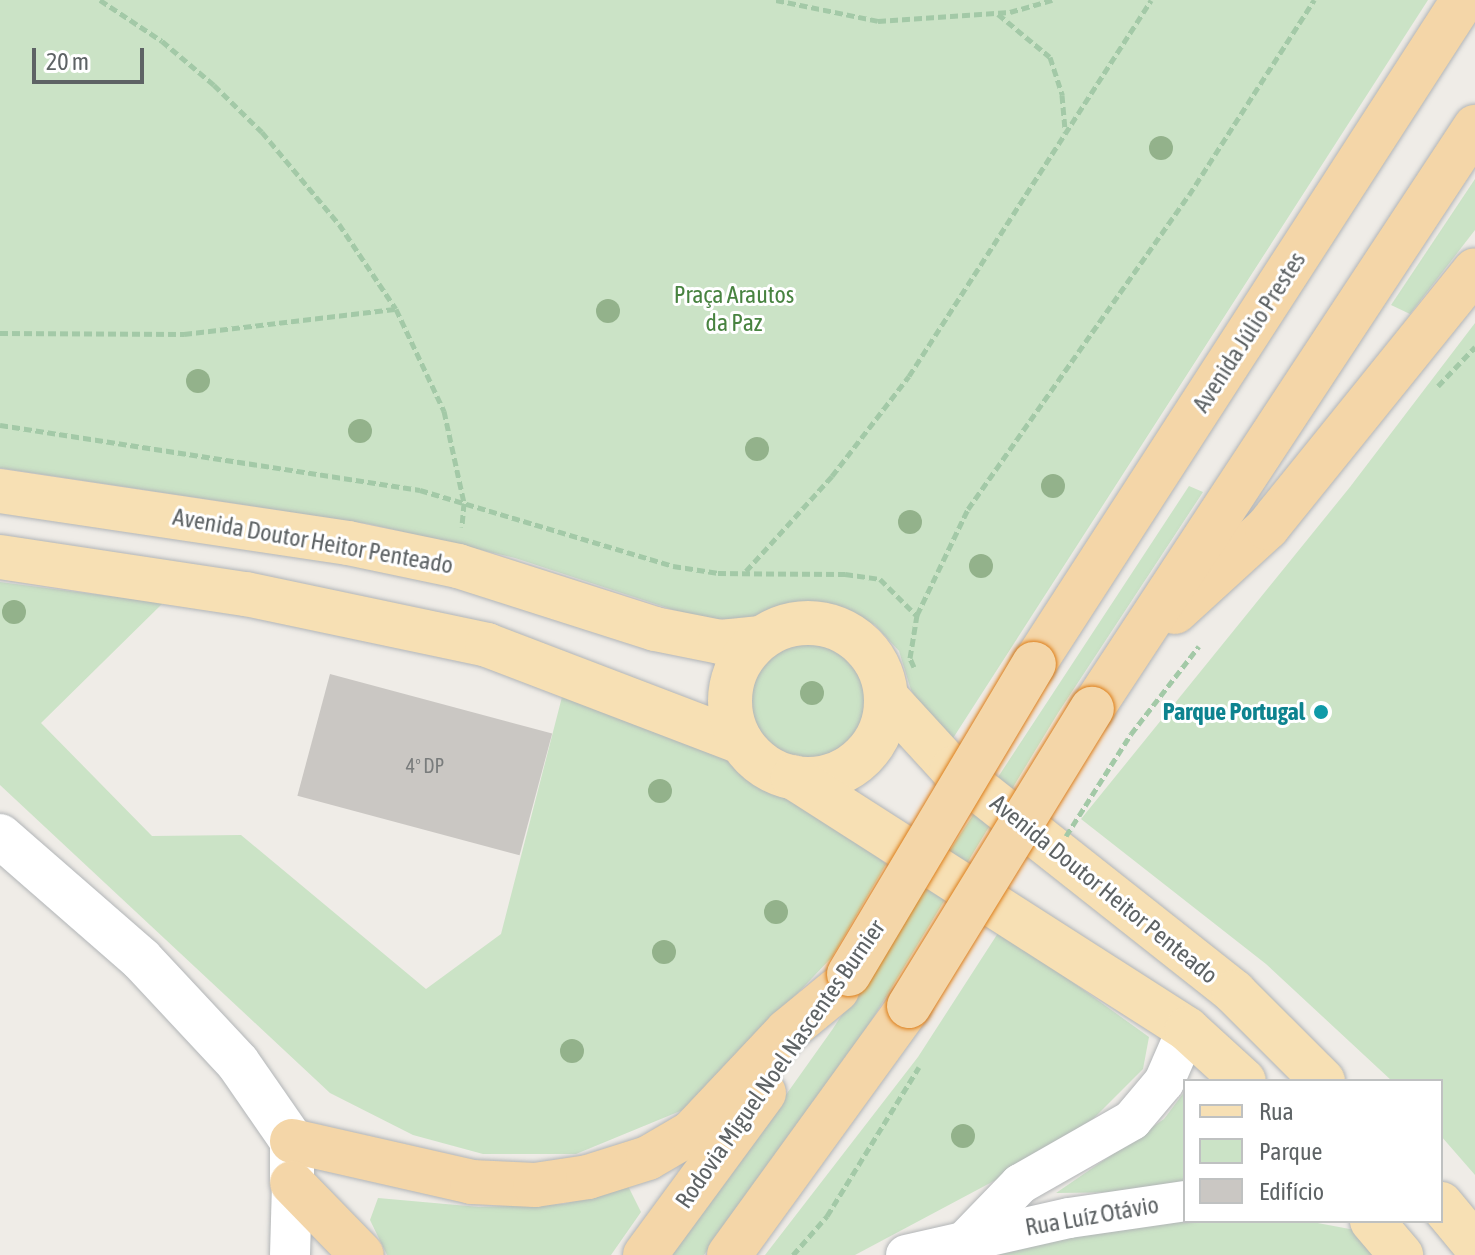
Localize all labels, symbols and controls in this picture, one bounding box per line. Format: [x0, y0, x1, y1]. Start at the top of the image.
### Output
scale bar [36, 32, 148, 82]
text: 20 m [46, 48, 89, 75]
street label: Avenida Júlio Prestes [1186, 246, 1312, 418]
park label: Praça Arautos da Paz [674, 281, 794, 337]
street label: Avenida Doutor Heitor Penteado [171, 502, 455, 580]
place label: Parque Portugal [1163, 698, 1305, 726]
marker: Parque Portugal [1312, 703, 1330, 721]
house number: 4º DP [406, 753, 444, 777]
street label: Avenida Doutor Heitor Penteado [985, 788, 1223, 990]
street label: Rodovia Miguel Noel Nascentes Burnier [669, 914, 891, 1214]
legend [1183, 1079, 1443, 1223]
text: Rua [1259, 1098, 1294, 1125]
text: Parque [1259, 1138, 1322, 1165]
text: Edifício [1259, 1178, 1324, 1205]
street label: Rua Luíz Otávio [1023, 1190, 1161, 1242]

